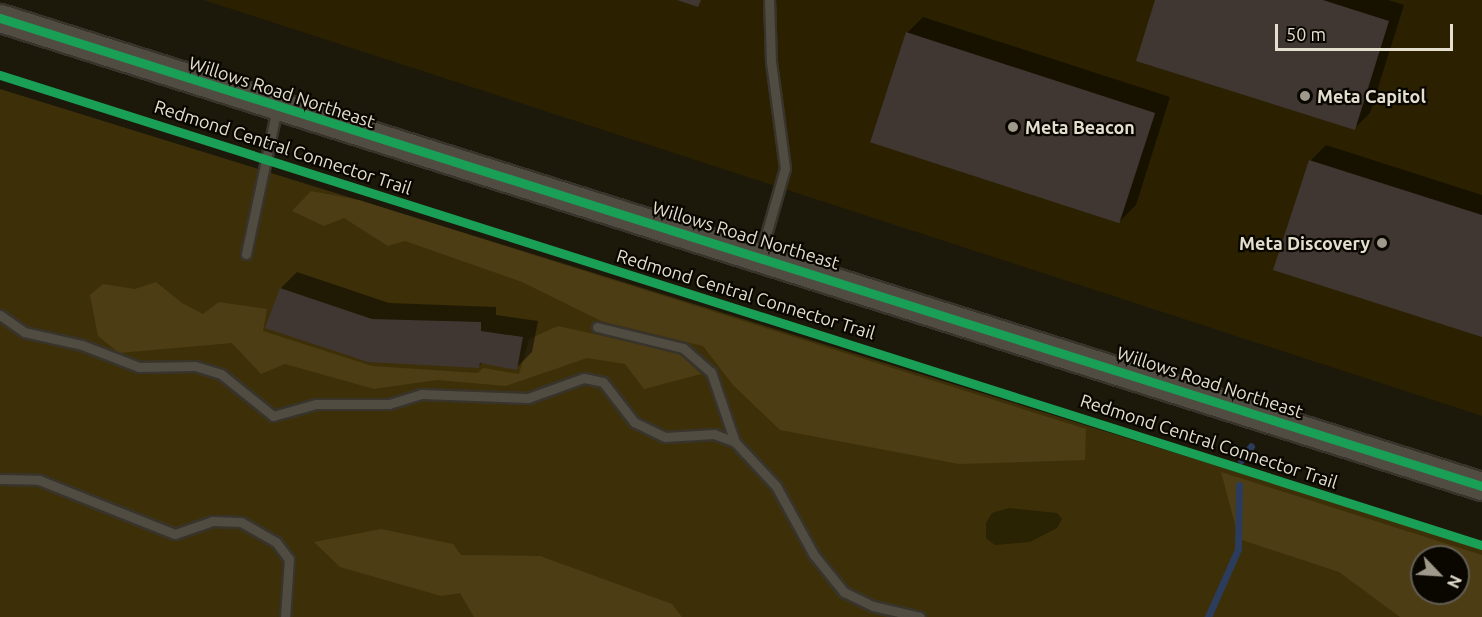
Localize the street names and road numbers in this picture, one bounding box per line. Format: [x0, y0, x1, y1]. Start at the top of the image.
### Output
street label: Willows Road Northeast [186, 52, 378, 132]
street label: Redmond Central Connector Trail [152, 95, 414, 199]
street label: Willows Road Northeast [650, 196, 842, 274]
street label: Redmond Central Connector Trail [614, 244, 878, 344]
street label: Willows Road Northeast [1114, 342, 1306, 422]
street label: Redmond Central Connector Trail [1078, 389, 1340, 493]

